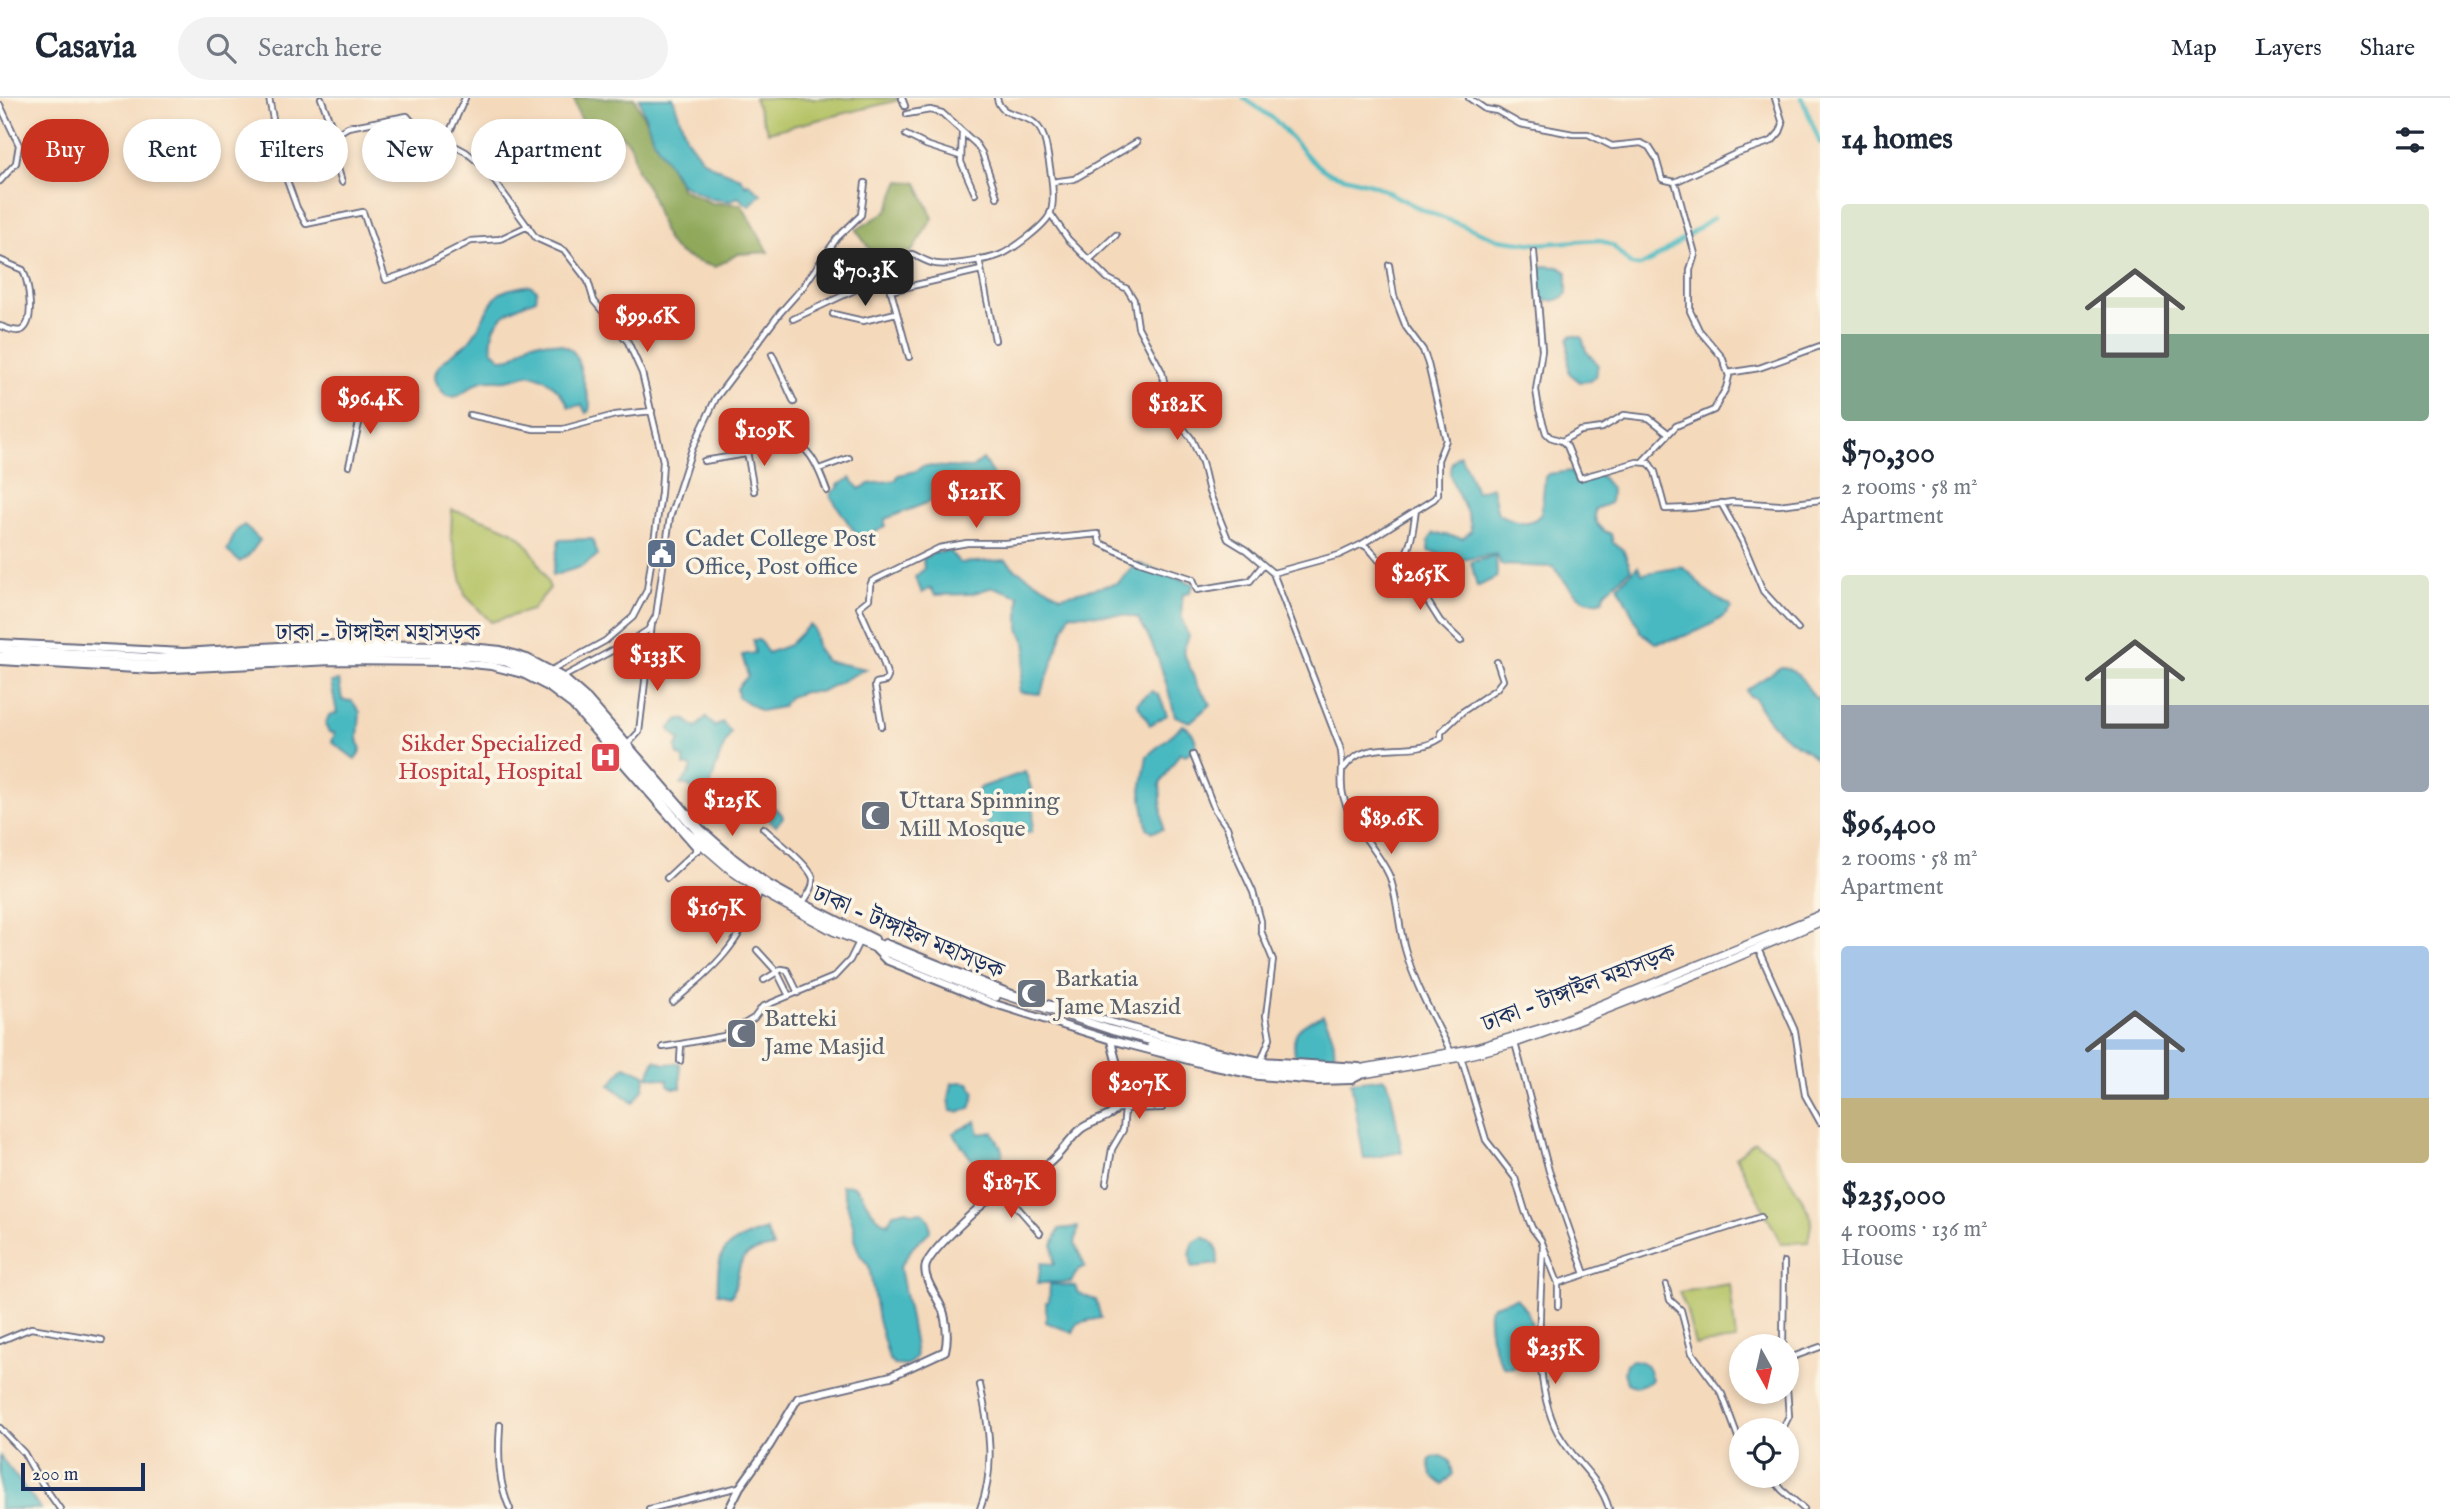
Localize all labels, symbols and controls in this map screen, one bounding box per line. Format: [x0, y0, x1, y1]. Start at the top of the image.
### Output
search box [178, 17, 668, 80]
text: Casavia [35, 27, 136, 69]
icon: search [202, 29, 240, 67]
text: Search here [258, 32, 382, 65]
text: Map [2171, 33, 2217, 64]
text: Layers [2255, 33, 2322, 64]
text: Share [2360, 33, 2415, 64]
chip: Buy [21, 119, 109, 182]
chip: Rent [123, 119, 221, 182]
chip: Filters [235, 119, 348, 182]
chip: New [362, 119, 457, 182]
chip: Apartment [471, 119, 626, 182]
text: 14 homes [1841, 121, 1953, 159]
icon: filters [2391, 121, 2429, 159]
pin: $70.3K [808, 248, 922, 308]
icon: home [2072, 250, 2198, 376]
text: $70.3K [833, 256, 897, 285]
pin: $99.6K [590, 294, 704, 354]
text: $99.6K [615, 302, 679, 331]
pin: $96.4K [313, 376, 427, 436]
pin: $182K [1128, 382, 1226, 442]
text: $96.4K [337, 384, 403, 413]
text: $182K [1148, 390, 1206, 419]
pin: $109K [715, 408, 813, 468]
text: $109K [734, 416, 794, 445]
text: $70,300 [1841, 435, 1935, 473]
pin: $121K [927, 470, 1025, 530]
text: 2 rooms · 58 m² [1841, 473, 1978, 502]
text: $121K [947, 478, 1005, 507]
text: Apartment [1841, 502, 1944, 531]
place label: Cadet College Post Office, Post office [685, 524, 876, 583]
public building icon: Cadet College Post Office, Post office [645, 536, 679, 570]
pin: $265K [1371, 552, 1469, 612]
text: $265K [1391, 560, 1449, 589]
street label: ঢাকা - টাঙ্গাইল মহাসড়ক [275, 617, 481, 649]
icon: home [2072, 621, 2198, 747]
pin: $133K [608, 634, 706, 693]
text: $133K [629, 641, 685, 670]
place label: Sikder Specialized Hospital, Hospital [398, 729, 582, 788]
hospital icon: Sikder Specialized Hospital, Hospital [588, 741, 622, 775]
pin: $125K [683, 778, 781, 838]
text: $125K [704, 786, 761, 815]
place label: Uttara Spinning Mill Mosque [899, 786, 1060, 845]
pin: $89.6K [1334, 796, 1448, 856]
mosque icon: Uttara Spinning Mill Mosque [859, 798, 893, 832]
text: $89.6K [1359, 804, 1423, 833]
text: $96,400 [1841, 806, 1936, 844]
text: 2 rooms · 58 m² [1841, 844, 1978, 873]
text: Apartment [1841, 873, 1944, 902]
street label: ঢাকা - টাঙ্গাইল মহাসড়ক [807, 877, 1010, 988]
pin: $167K [667, 886, 765, 946]
text: $167K [687, 894, 745, 923]
street label: ঢাকা - টাঙ্গাইল মহাসড়ক [1477, 937, 1681, 1041]
place label: Barkatia Jame Maszid [1052, 964, 1181, 1023]
mosque icon: Barkatia Jame Maszid [1015, 976, 1049, 1010]
icon: home [2072, 992, 2198, 1118]
place label: Batteki Jame Masjid [761, 1004, 885, 1063]
mosque icon: Batteki Jame Masjid [724, 1016, 758, 1050]
pin: $207K [1090, 1062, 1188, 1121]
text: $207K [1108, 1069, 1170, 1098]
pin: $187K [962, 1160, 1060, 1220]
text: $187K [982, 1168, 1040, 1197]
text: $235,000 [1841, 1177, 1946, 1215]
text: 4 rooms · 136 m² [1841, 1215, 1988, 1244]
text: House [1841, 1244, 1903, 1273]
pin: $235K [1506, 1326, 1604, 1386]
text: $235K [1526, 1334, 1584, 1363]
north arrow [1729, 1334, 1799, 1404]
map controls [1729, 1334, 1799, 1488]
button: locate [1729, 1418, 1799, 1488]
scale bar [21, 1460, 145, 1492]
text: 200 m [32, 1463, 78, 1487]

